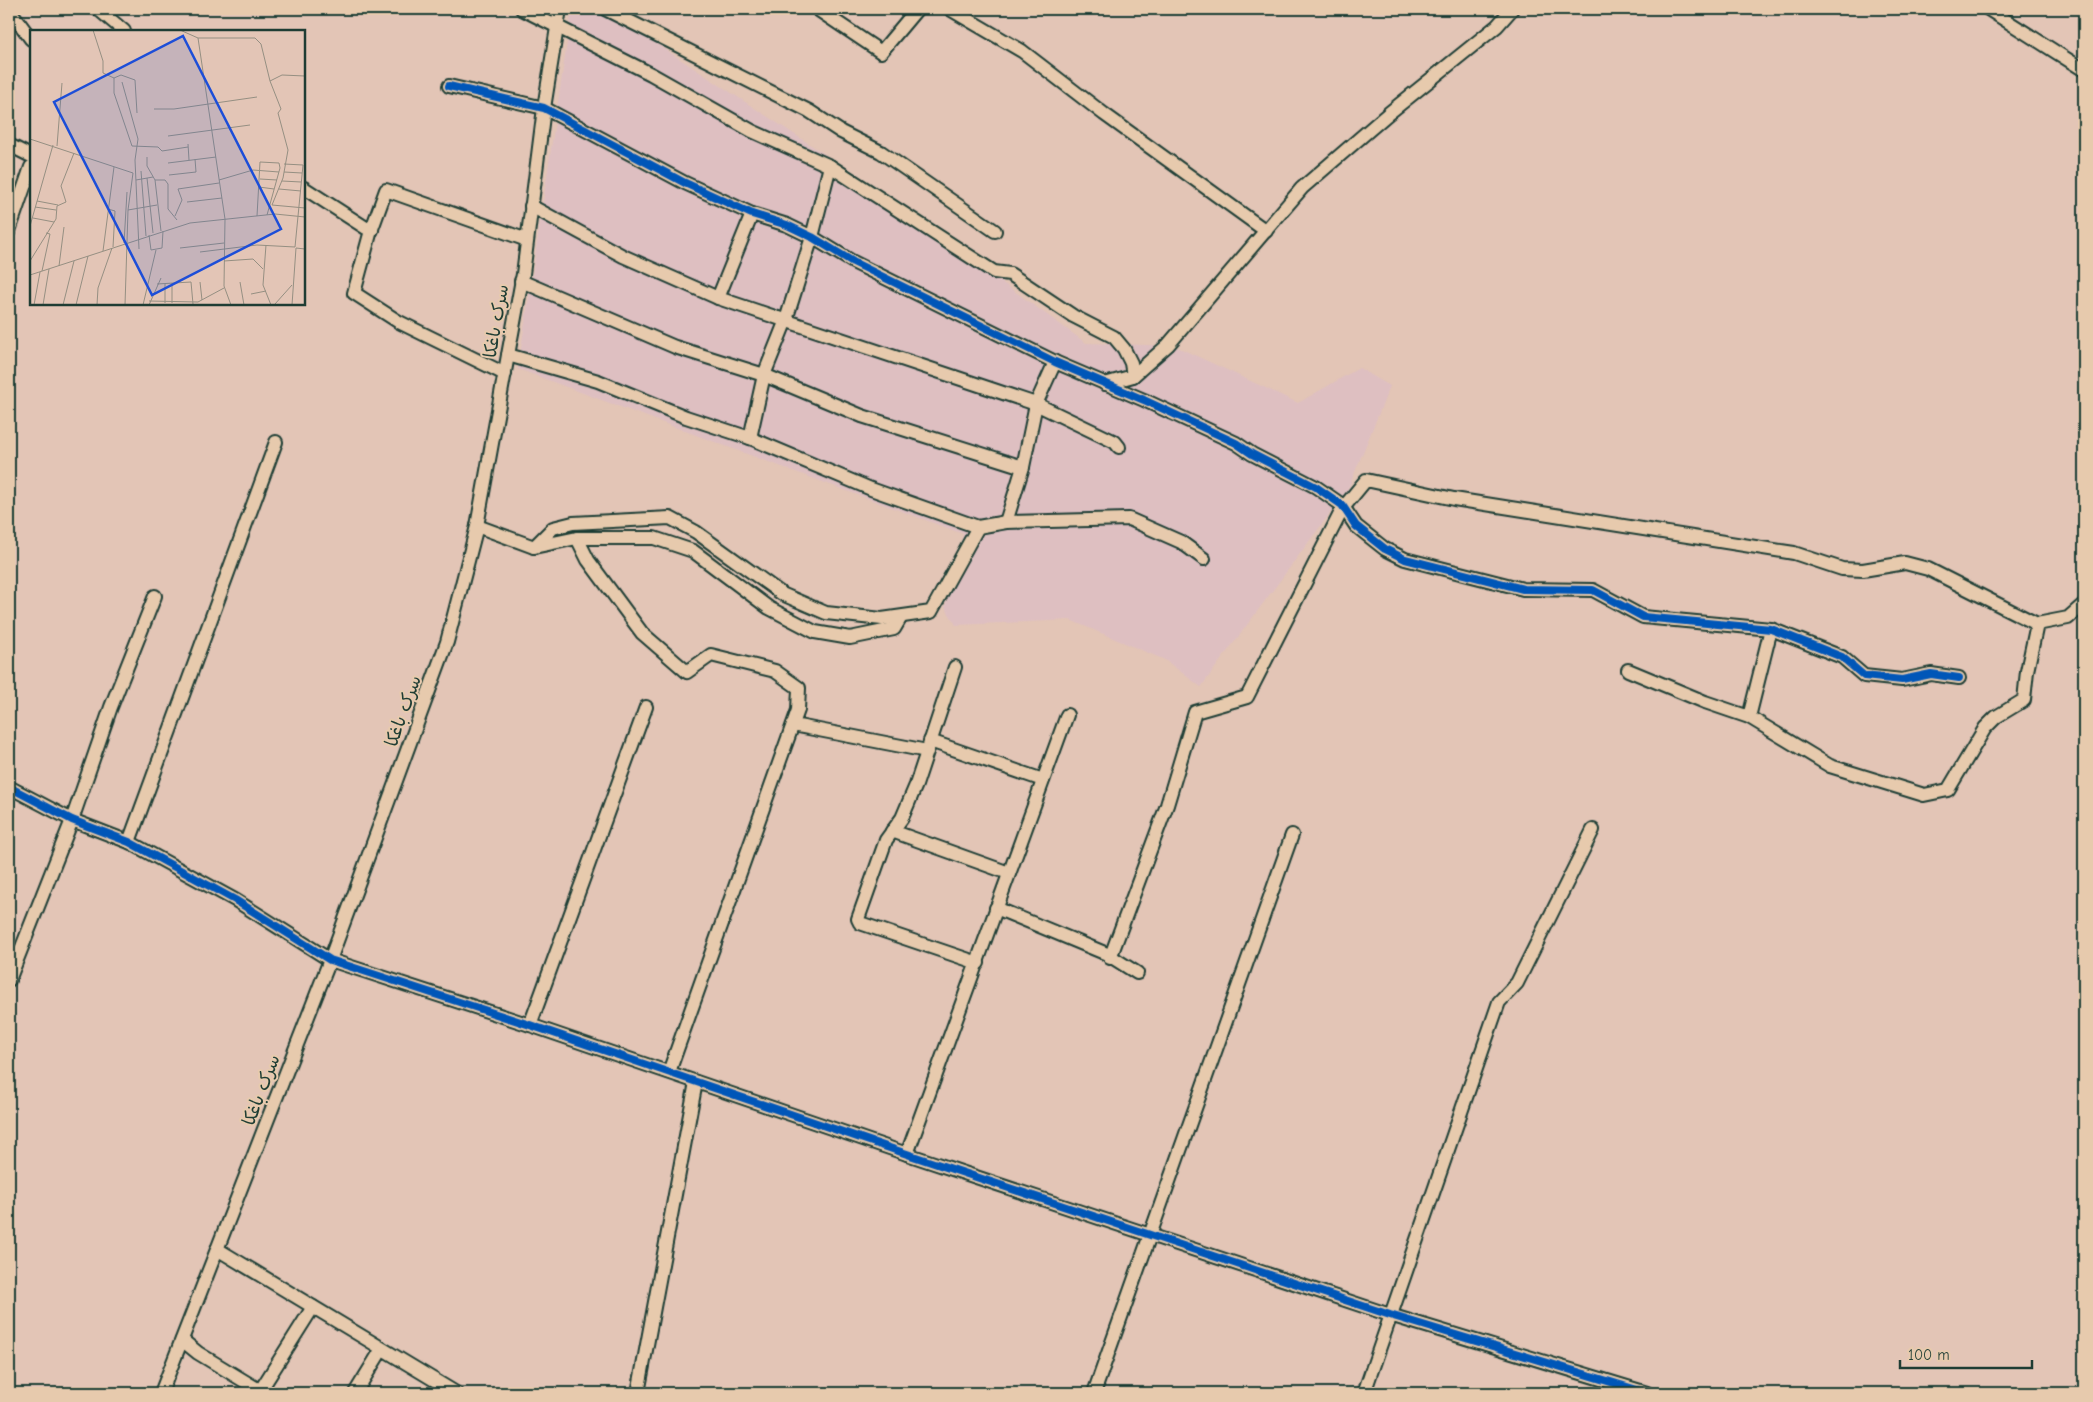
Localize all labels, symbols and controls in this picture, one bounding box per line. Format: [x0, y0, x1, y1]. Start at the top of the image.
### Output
inset map [30, 30, 305, 305]
street label: سرک باغکا [480, 283, 513, 360]
street label: سرک باغکا [381, 673, 426, 750]
street label: سرک باغکا [238, 1052, 285, 1129]
scale bar [1900, 1337, 2033, 1369]
text: 100 m [1908, 1346, 1950, 1364]

